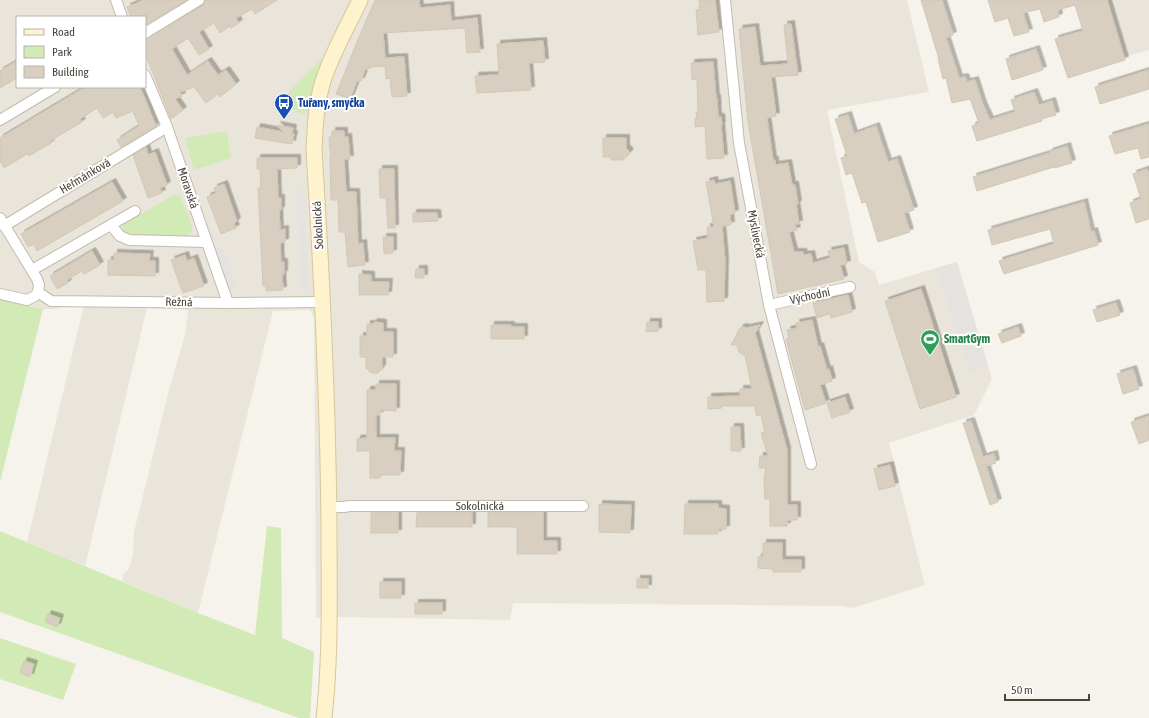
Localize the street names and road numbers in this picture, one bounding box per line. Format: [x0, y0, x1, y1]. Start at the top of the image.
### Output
street label: Heřmánková [57, 155, 113, 197]
street label: Moravská [174, 166, 202, 210]
street label: Sokolnická [310, 200, 326, 250]
street label: Myslivecká [744, 209, 768, 259]
street label: Východní [789, 285, 832, 307]
street label: Režná [165, 295, 193, 309]
street label: Sokolnická [456, 499, 504, 513]

